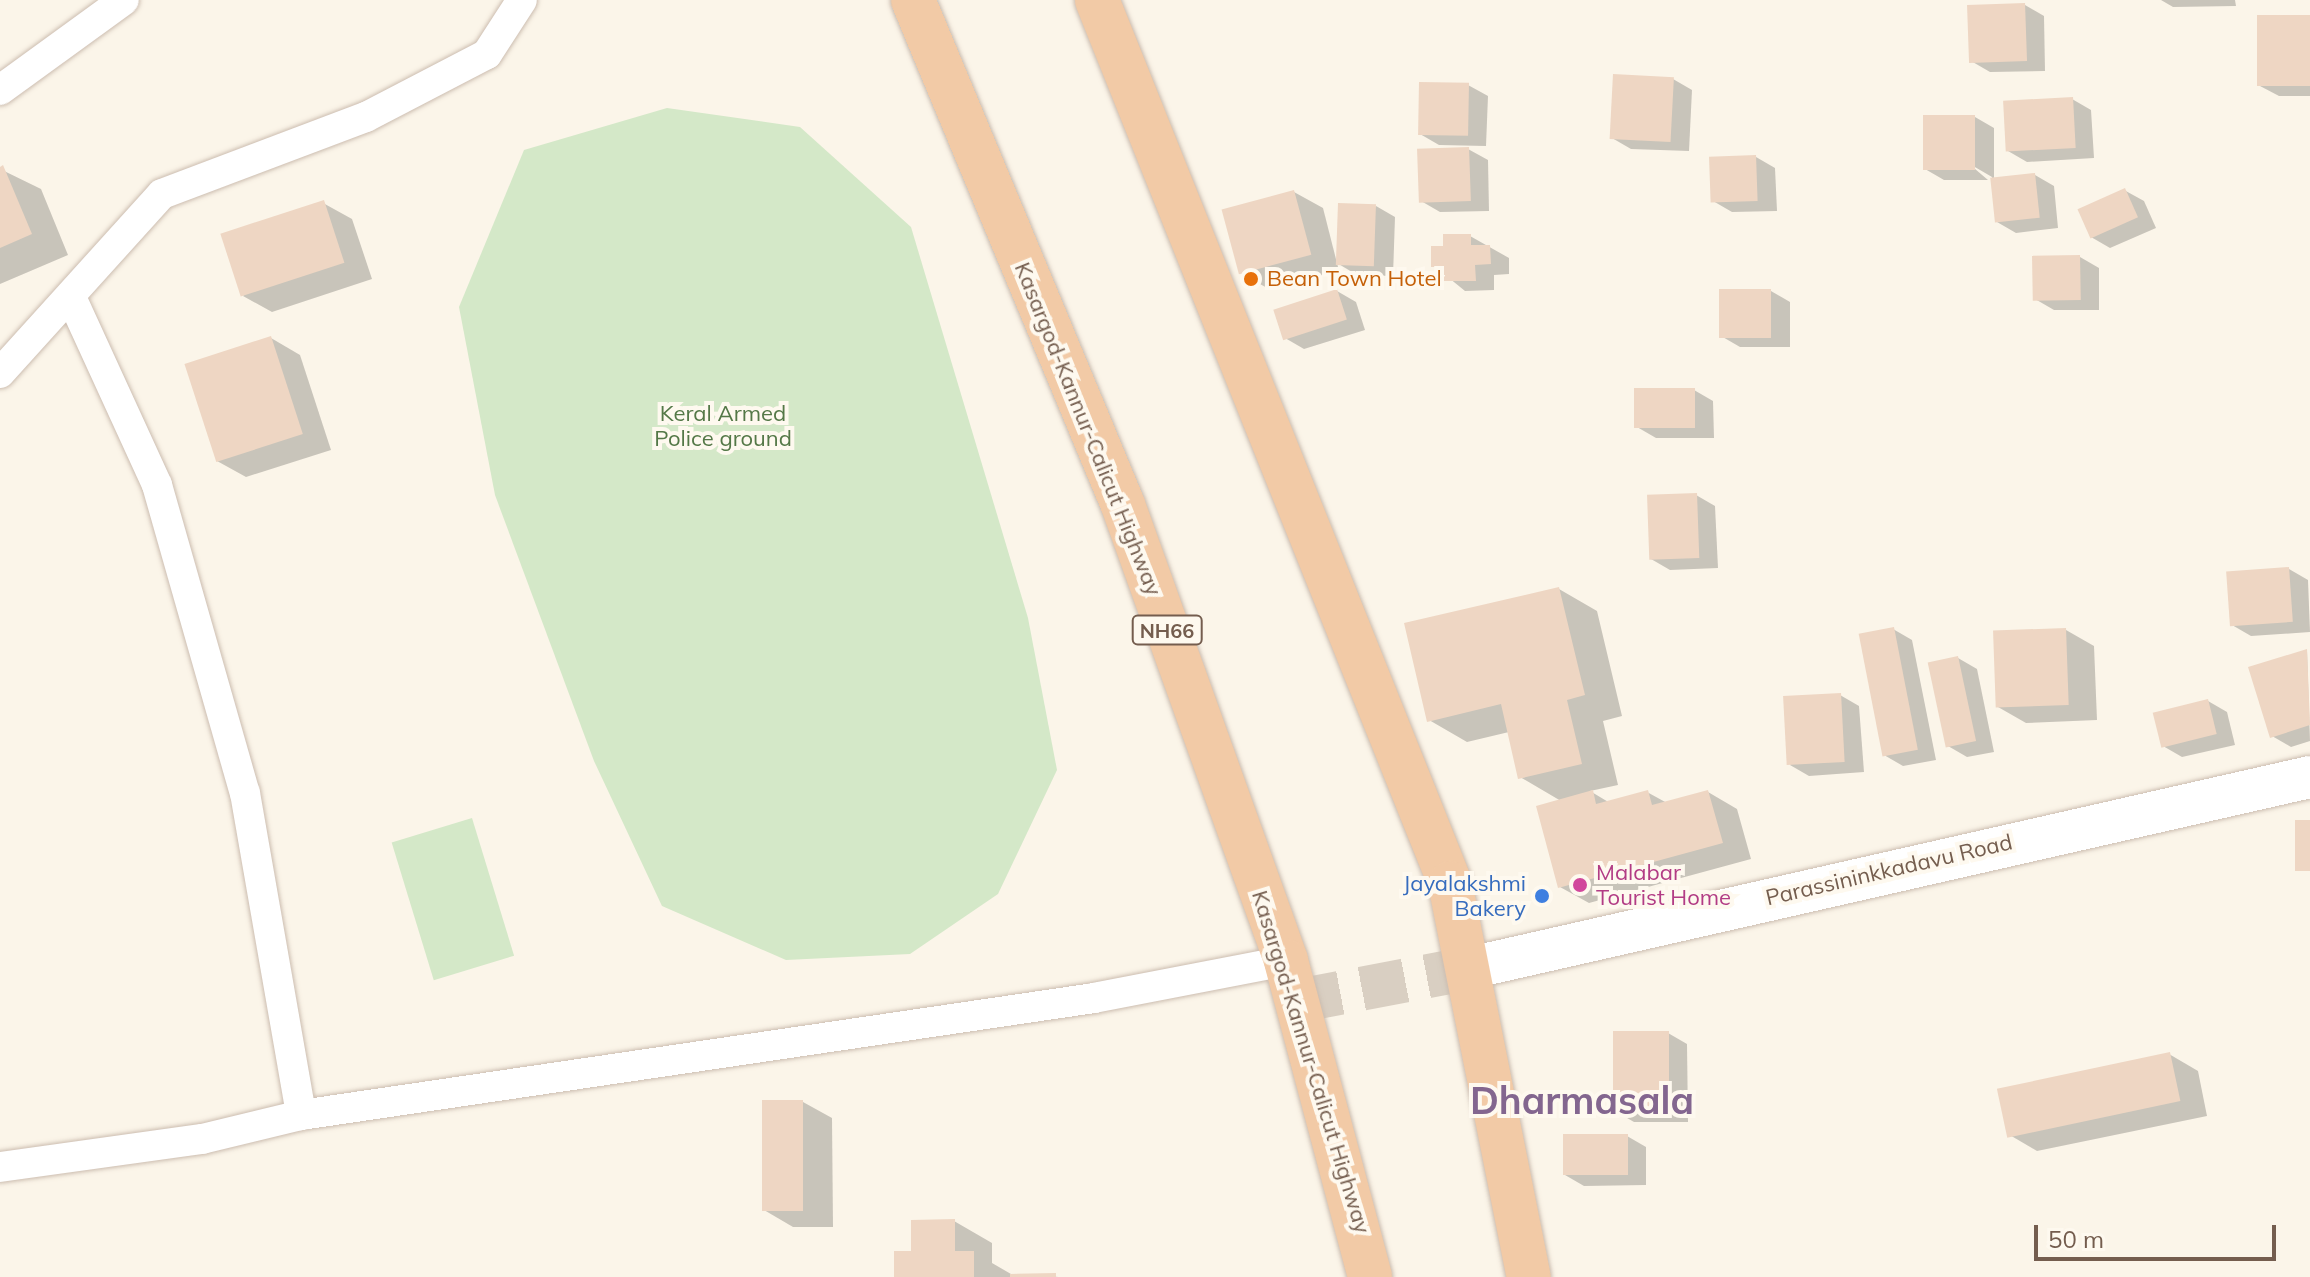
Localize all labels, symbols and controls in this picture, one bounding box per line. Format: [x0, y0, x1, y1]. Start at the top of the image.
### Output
street label: Kasargod-Kannur-Calicut Highway [1009, 258, 1167, 600]
place label: Bean Town Hotel [1267, 266, 1442, 292]
marker: Bean Town Hotel [1242, 270, 1260, 288]
park label: Keral Armed Police ground [654, 400, 792, 452]
road number: NH66 [1131, 614, 1203, 646]
street label: Parassininkkadavu Road [1763, 829, 2015, 911]
place label: Malabar Tourist Home [1596, 859, 1731, 910]
place label: Jayalakshmi Bakery [1403, 870, 1526, 922]
marker: Malabar Tourist Home [1571, 876, 1589, 894]
street label: Kasargod-Kannur-Calicut Highway [1246, 887, 1376, 1237]
marker: Jayalakshmi Bakery [1533, 887, 1551, 905]
district label: Dharmasala [1470, 1078, 1694, 1124]
scale bar [2038, 1209, 2280, 1259]
text: 50 m [2048, 1224, 2104, 1254]

